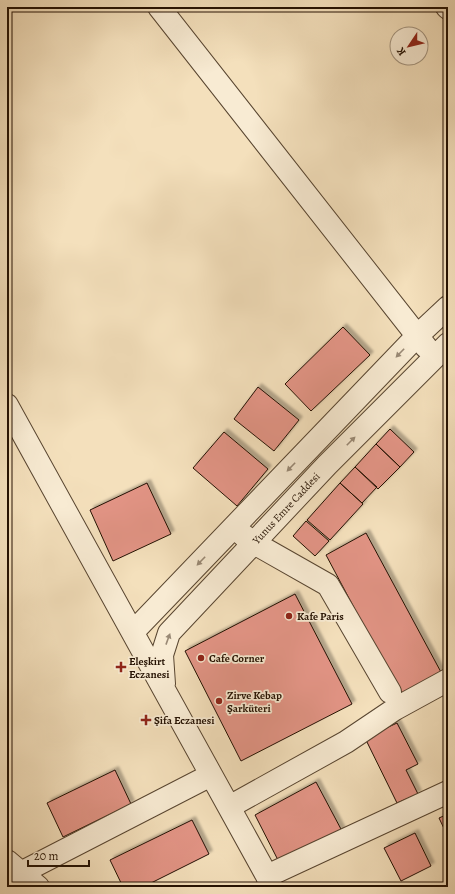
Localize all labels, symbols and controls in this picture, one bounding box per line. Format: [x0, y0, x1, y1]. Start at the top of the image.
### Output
north arrow [389, 26, 429, 66]
text: K [393, 44, 409, 59]
one-way arrow [395, 348, 405, 358]
one-way arrow [346, 436, 356, 446]
one-way arrow [286, 462, 296, 472]
street label: Yunus Emre Caddesi [249, 469, 324, 548]
one-way arrow [196, 556, 206, 566]
place label: Kafe Paris [297, 609, 344, 624]
marker: Kafe Paris [284, 611, 294, 621]
one-way arrow [165, 632, 171, 644]
place label: Cafe Corner [209, 651, 265, 666]
marker: Cafe Corner [196, 653, 206, 663]
place label: Eleşkirt Eczanesi [129, 654, 169, 682]
marker: Eleşkirt Eczanesi [116, 662, 126, 672]
place label: Zirve Kebap Şarküteri [227, 688, 282, 716]
marker: Zirve Kebap Şarküteri [214, 696, 224, 706]
place label: Şifa Eczanesi [154, 713, 214, 728]
marker: Şifa Eczanesi [141, 715, 151, 725]
scale bar [28, 842, 89, 868]
text: 20 m [34, 848, 58, 864]

